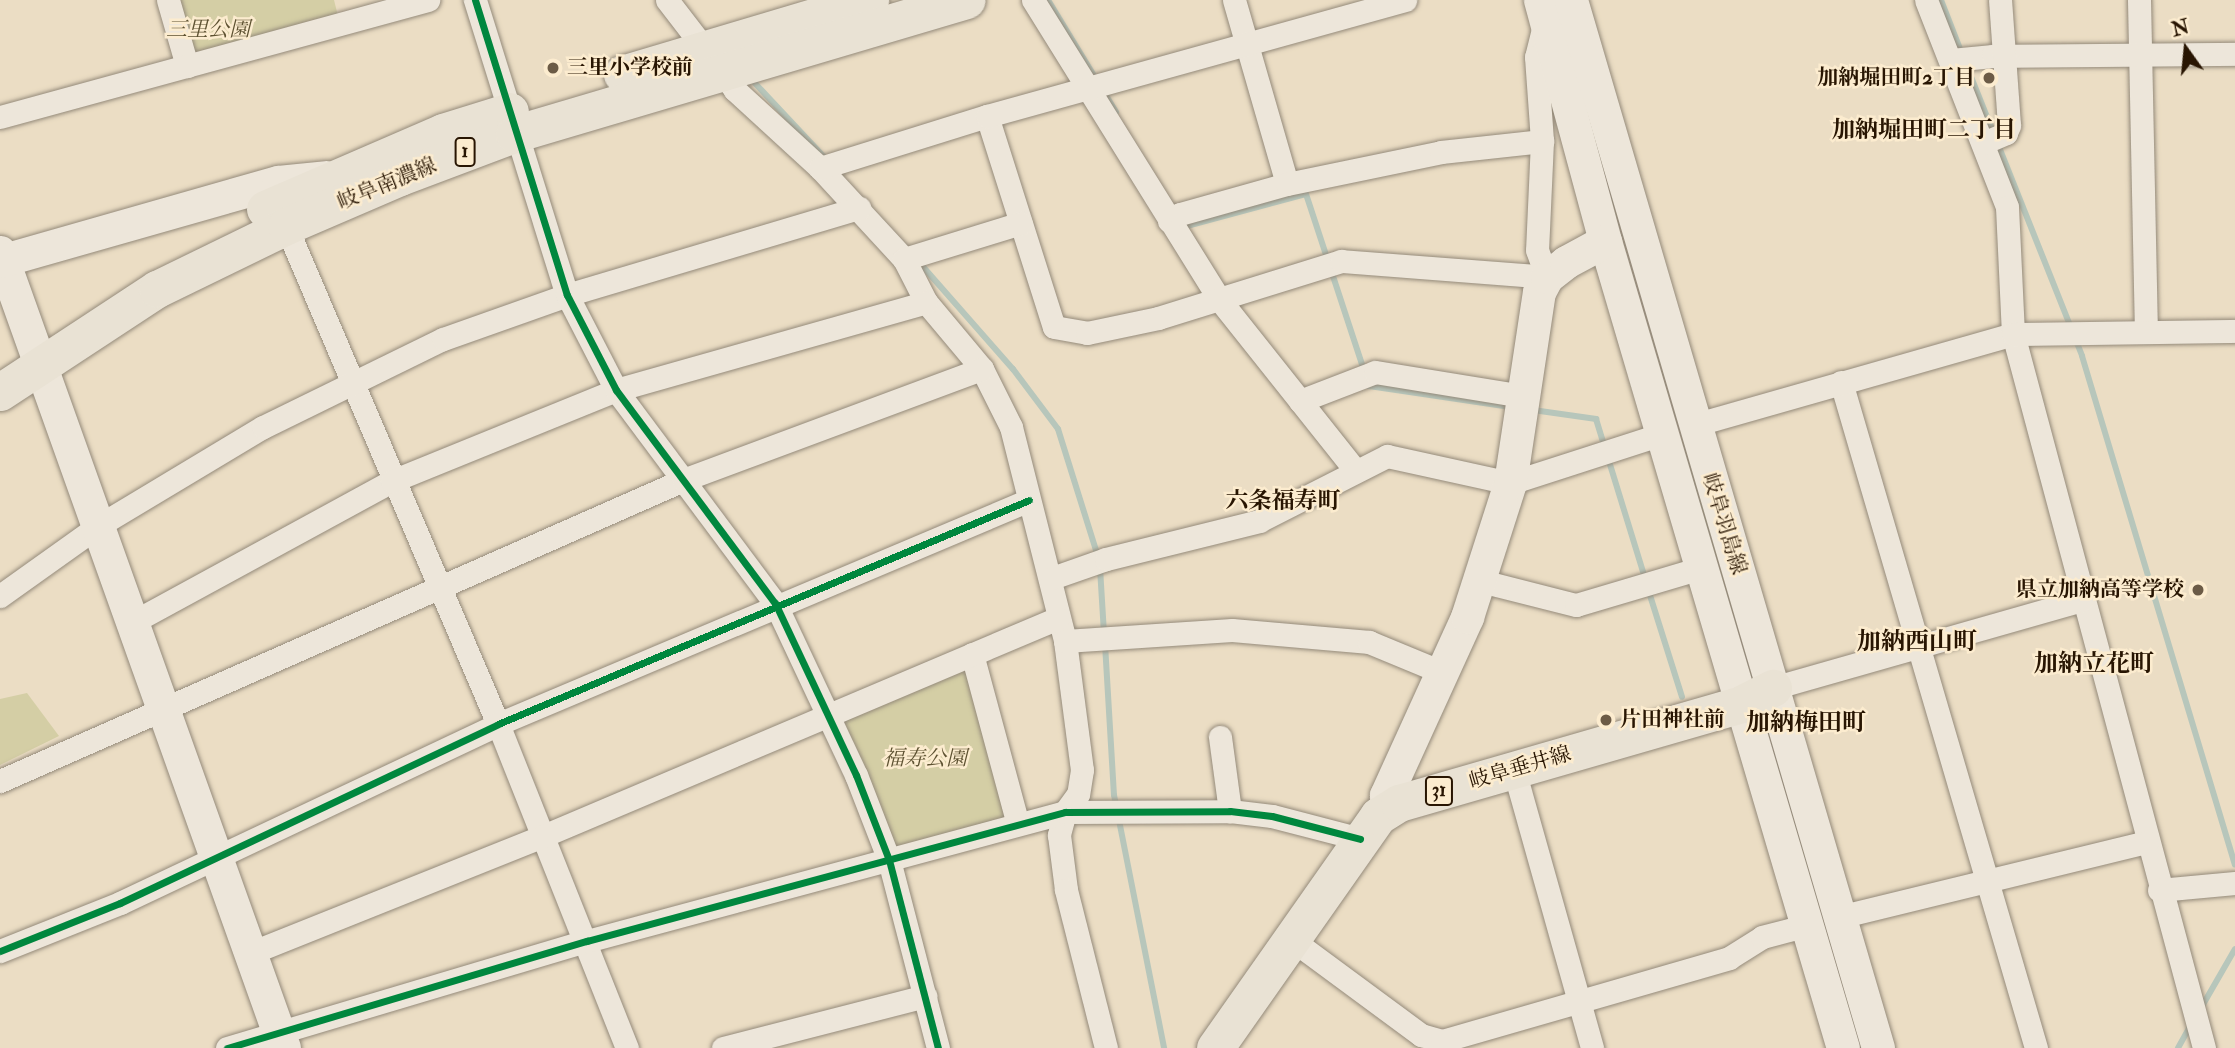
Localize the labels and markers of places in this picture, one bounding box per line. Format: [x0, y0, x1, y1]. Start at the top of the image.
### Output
place label: 三里小学校前 [567, 55, 693, 81]
marker: 三里小学校前 [545, 60, 561, 76]
place label: 加納堀田町2丁目 [1817, 65, 1975, 91]
marker: 加納堀田町2丁目 [1981, 70, 1997, 86]
place label: 県立加納高等学校 [2016, 577, 2184, 603]
marker: 県立加納高等学校 [2190, 582, 2206, 598]
place label: 片田神社前 [1620, 707, 1725, 733]
marker: 片田神社前 [1598, 712, 1614, 728]

